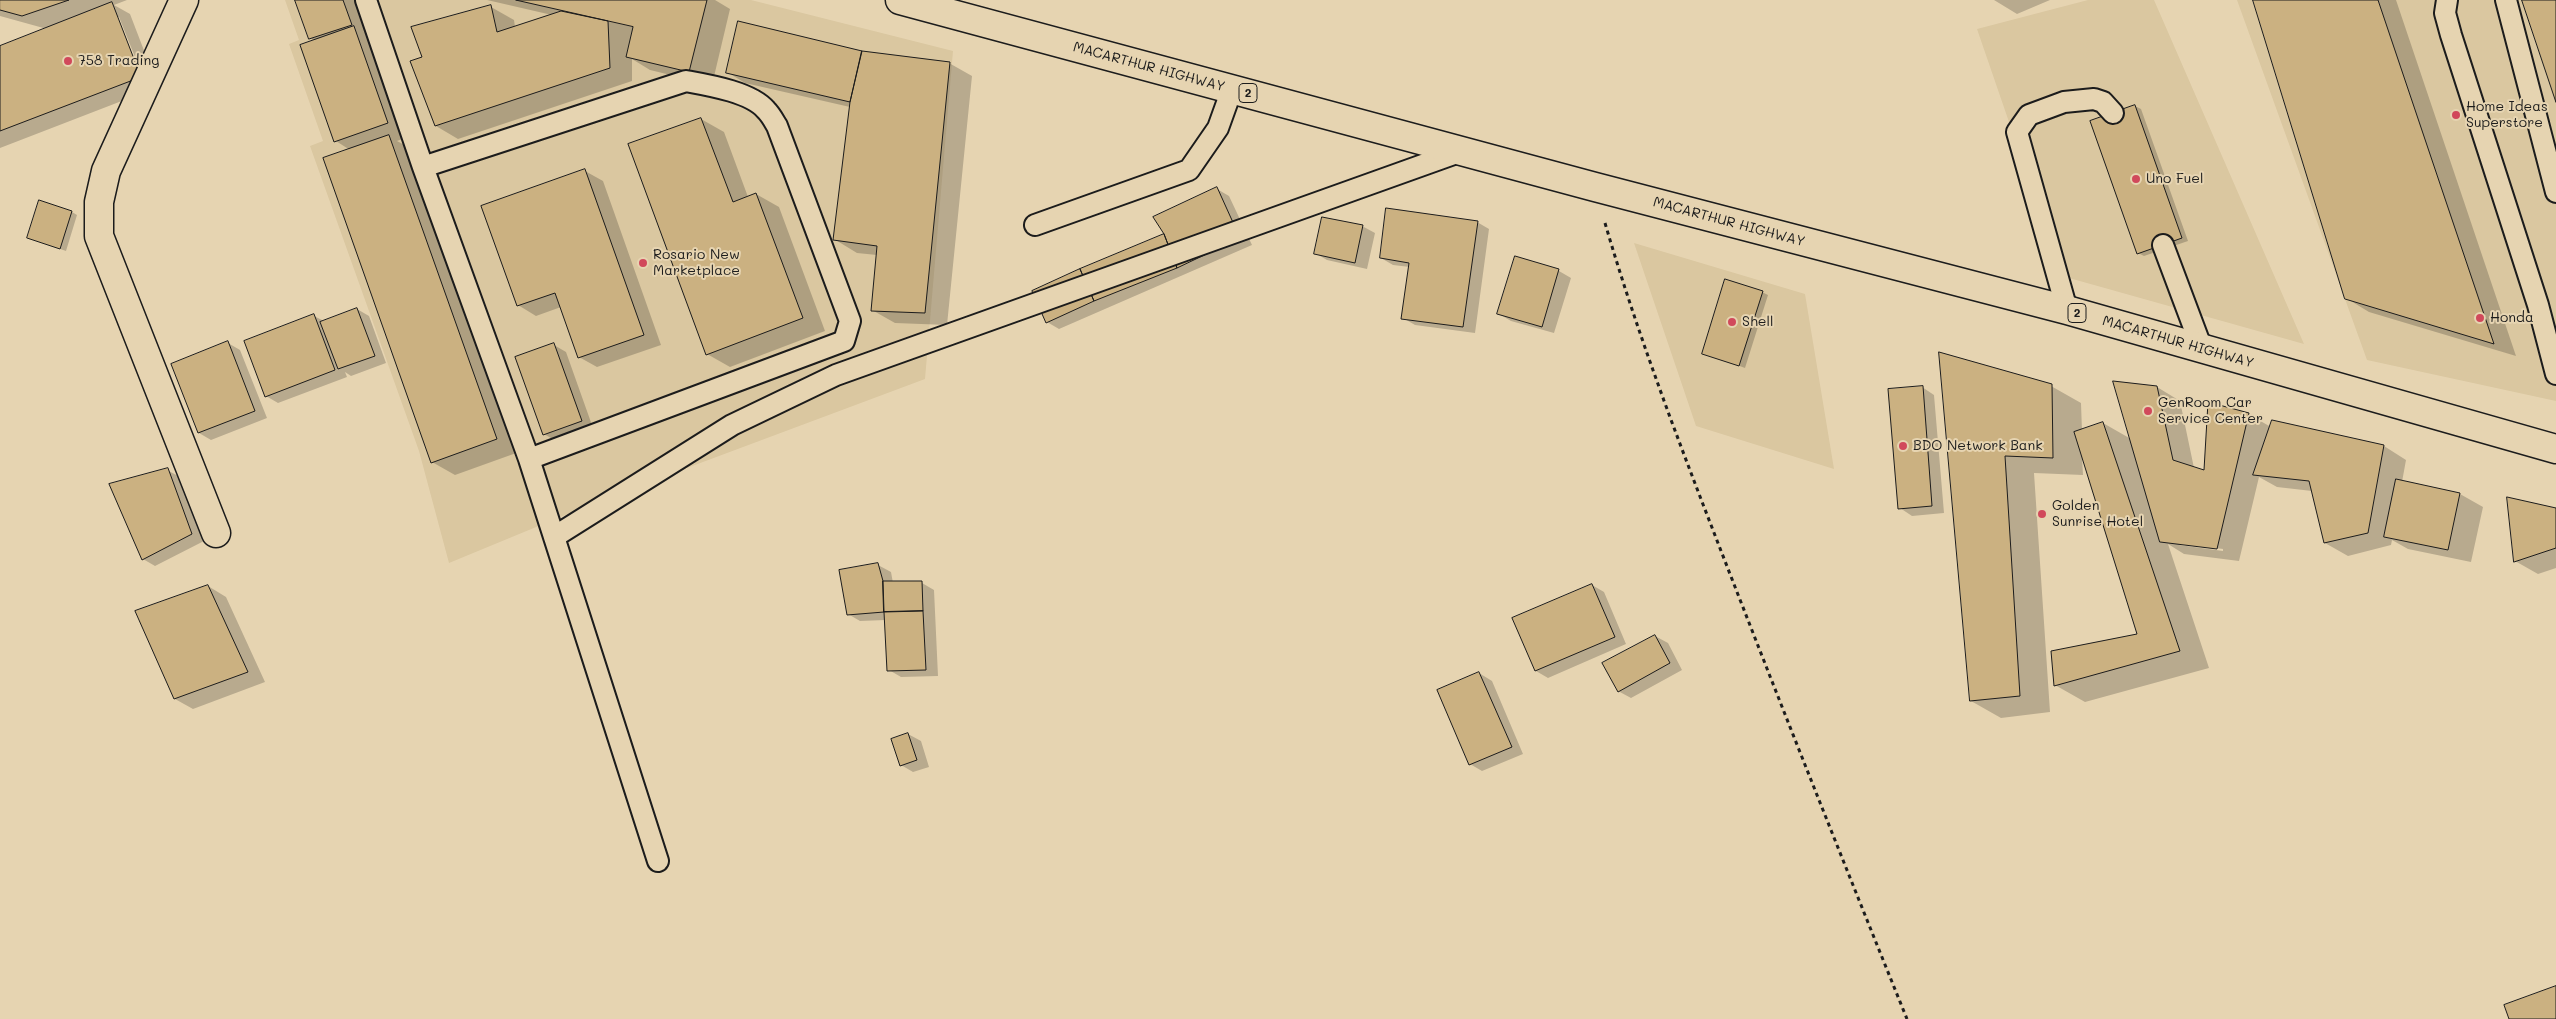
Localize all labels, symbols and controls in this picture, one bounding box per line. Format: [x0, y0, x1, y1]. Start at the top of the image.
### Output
street label: MACARTHUR HIGHWAY [1071, 39, 1227, 95]
place label: 758 Trading [78, 53, 159, 69]
marker: 758 Trading [62, 55, 74, 67]
road number: 2 [1239, 84, 1257, 102]
place label: Home Ideas Superstore [2466, 99, 2548, 132]
marker: Home Ideas Superstore [2450, 109, 2462, 121]
place label: Uno Fuel [2146, 171, 2204, 187]
marker: Uno Fuel [2130, 173, 2142, 185]
street label: MACARTHUR HIGHWAY [1651, 194, 1807, 250]
place label: Rosario New Marketplace [653, 247, 740, 280]
marker: Rosario New Marketplace [637, 257, 649, 269]
road number: 2 [2068, 304, 2086, 322]
place label: Honda [2490, 310, 2534, 326]
street label: MACARTHUR HIGHWAY [2100, 312, 2256, 372]
marker: Honda [2474, 312, 2486, 324]
place label: Shell [1742, 314, 1773, 330]
marker: Shell [1726, 316, 1738, 328]
place label: GenRoom Car Service Center [2158, 395, 2263, 428]
marker: GenRoom Car Service Center [2142, 405, 2154, 417]
place label: BDO Network Bank [1913, 438, 2043, 454]
marker: BDO Network Bank [1897, 440, 1909, 452]
place label: Golden Sunrise Hotel [2052, 498, 2143, 530]
marker: Golden Sunrise Hotel [2036, 508, 2048, 520]

